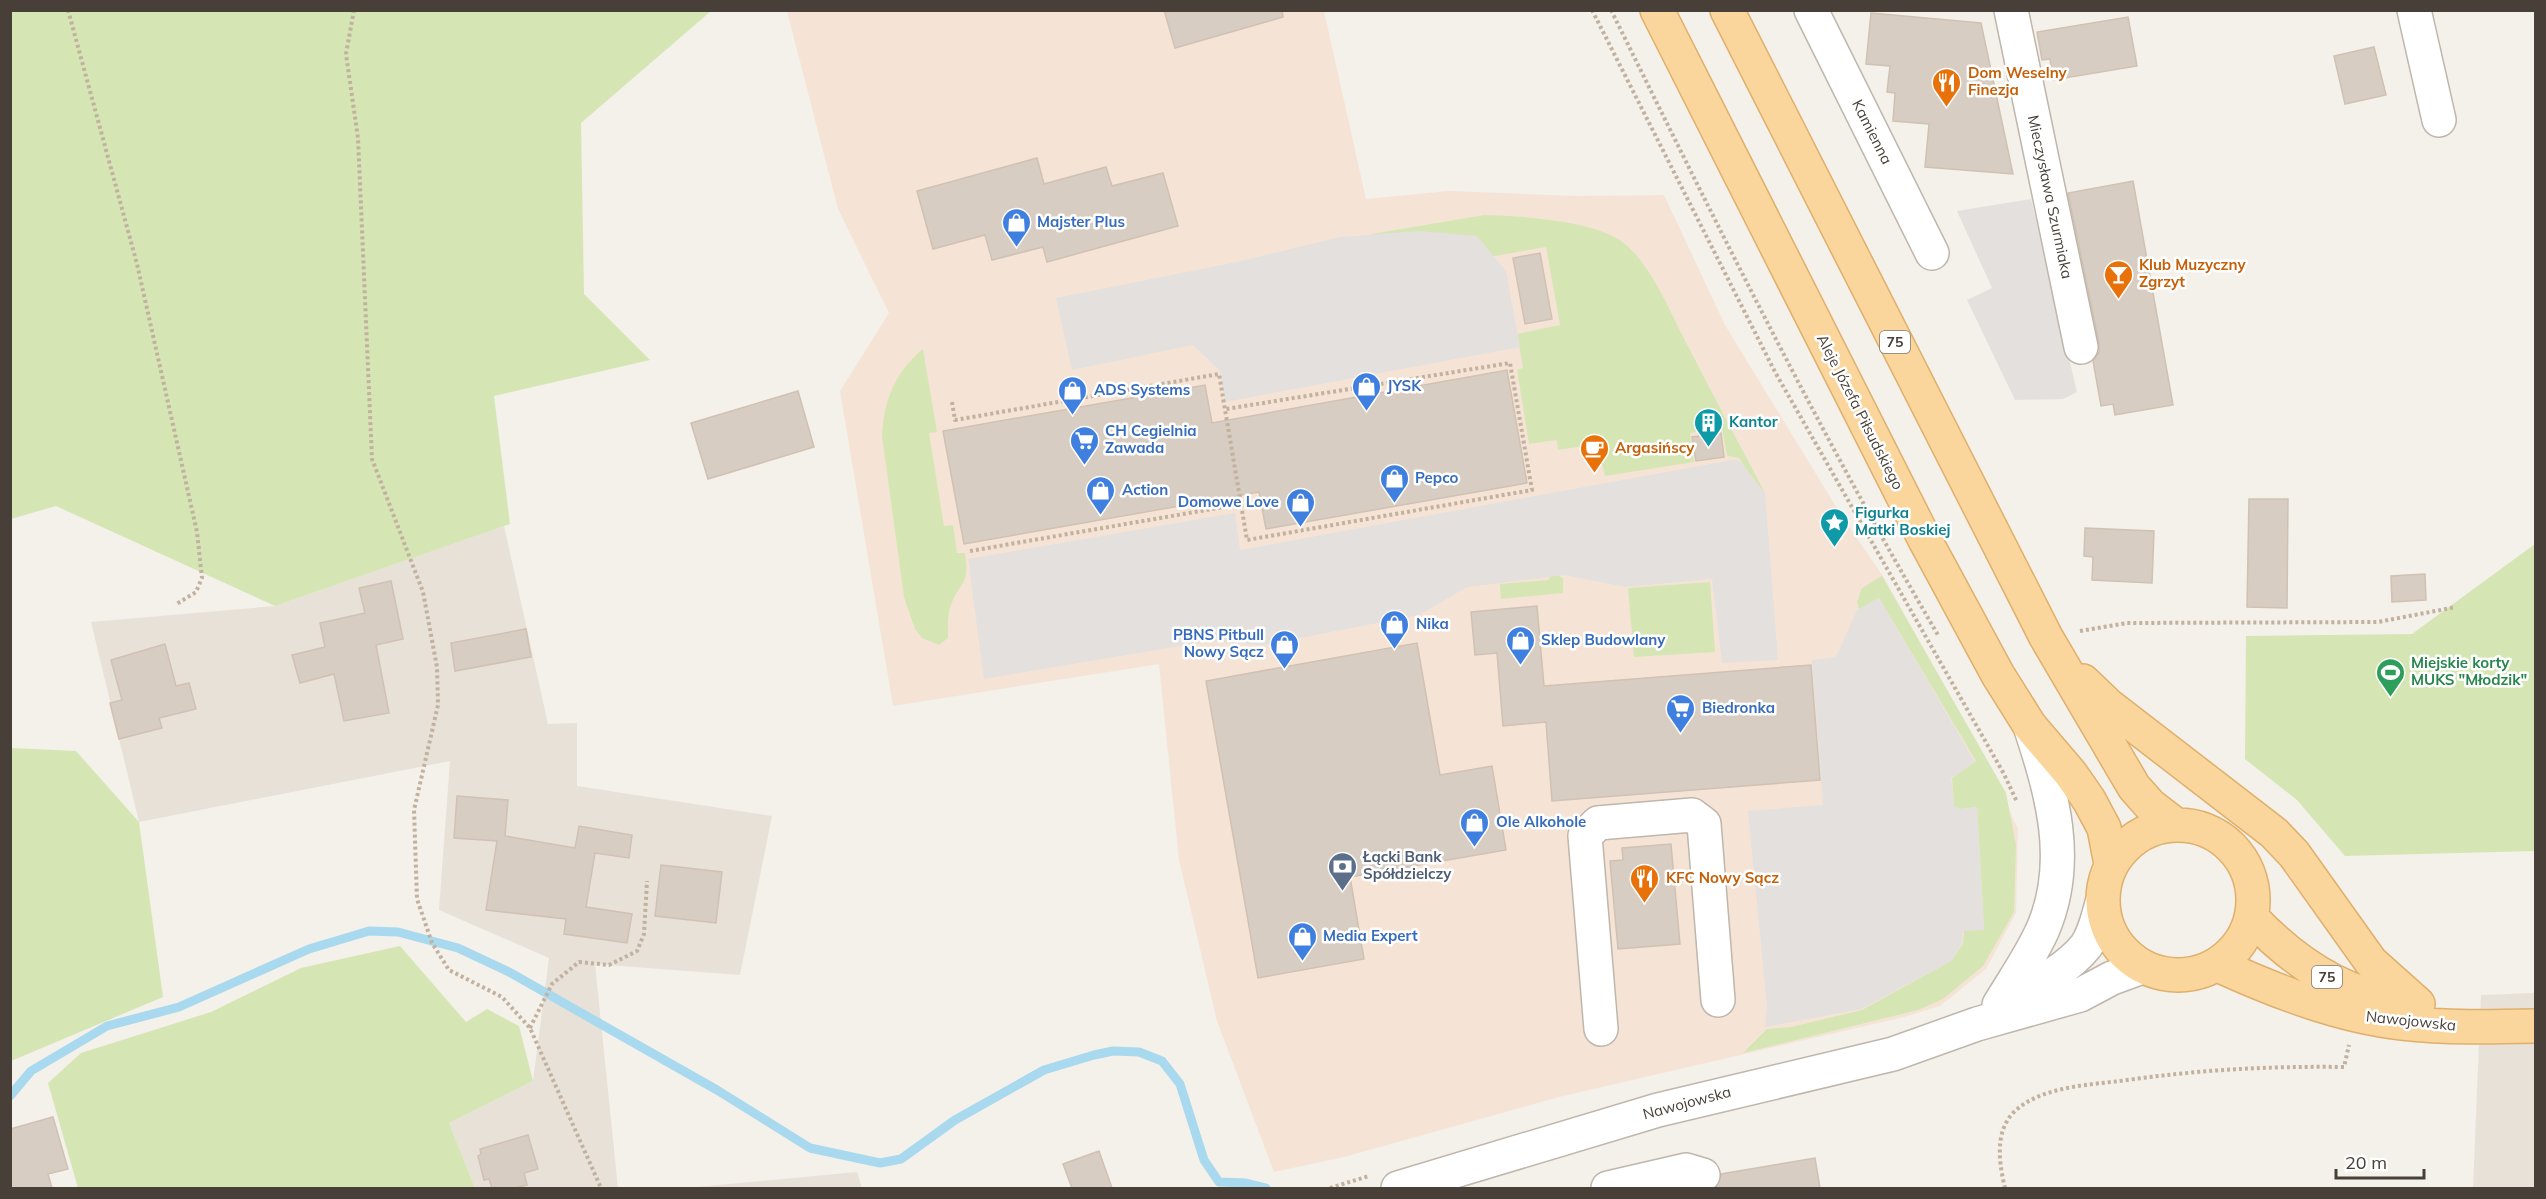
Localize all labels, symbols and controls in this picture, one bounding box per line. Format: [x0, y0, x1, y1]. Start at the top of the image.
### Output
place label: Dom Weselny Finezja [1968, 63, 2068, 99]
restaurant icon: Dom Weselny Finezja [1931, 66, 1963, 108]
street label: Kamienna [1848, 96, 1897, 167]
street label: Mieczysława Szurmiaka [2024, 113, 2077, 280]
shop icon: Majster Plus [1000, 206, 1032, 248]
place label: Majster Plus [1037, 212, 1125, 231]
place label: Klub Muzyczny Zgrzyt [2139, 255, 2246, 291]
bar icon: Klub Muzyczny Zgrzyt [2102, 258, 2134, 300]
street label: Aleje Józefa Piłsudskiego [1813, 331, 1908, 493]
road number: 75 [1880, 331, 1910, 353]
shop icon: JYSK [1350, 370, 1382, 412]
shop icon: ADS Systems [1057, 374, 1089, 416]
place label: JYSK [1387, 376, 1422, 395]
place label: ADS Systems [1094, 380, 1190, 399]
building icon: Kantor [1692, 406, 1724, 448]
place label: Kantor [1729, 412, 1778, 431]
place label: CH Cegielnia Zawada [1105, 421, 1197, 457]
supermarket icon: CH Cegielnia Zawada [1068, 424, 1100, 466]
cafe icon: Argasińscy [1578, 432, 1610, 474]
place label: Argasińscy [1615, 438, 1695, 457]
shop icon: Pepco [1378, 462, 1410, 504]
place label: Pepco [1415, 468, 1459, 487]
shop icon: Action [1085, 474, 1117, 516]
place label: Action [1122, 480, 1168, 499]
shop icon: Domowe Love [1284, 486, 1316, 528]
place label: Domowe Love [1178, 492, 1279, 511]
place label: Figurka Matki Boskiej [1855, 503, 1951, 539]
place icon: Figurka Matki Boskiej [1818, 506, 1850, 548]
shop icon: Nika [1379, 608, 1411, 650]
place label: Nika [1416, 614, 1449, 633]
shop icon: Sklep Budowlany [1504, 624, 1536, 666]
place label: PBNS Pitbull Nowy Sącz [1173, 625, 1264, 661]
shop icon: PBNS Pitbull Nowy Sącz [1269, 628, 1301, 670]
place label: Sklep Budowlany [1541, 630, 1666, 649]
place label: Miejskie korty MUKS "Młodzik" [2411, 653, 2527, 689]
sports icon: Miejskie korty MUKS "Młodzik" [2374, 656, 2406, 698]
supermarket icon: Biedronka [1665, 692, 1697, 734]
place label: Biedronka [1702, 698, 1775, 717]
shop icon: Ole Alkohole [1459, 806, 1491, 848]
place label: Ole Alkohole [1496, 812, 1586, 831]
place label: Łącki Bank Spółdzielczy [1362, 847, 1452, 883]
bank icon: Łącki Bank Spółdzielczy [1326, 850, 1358, 892]
restaurant icon: KFC Nowy Sącz [1629, 862, 1661, 904]
place label: KFC Nowy Sącz [1666, 868, 1779, 887]
shop icon: Media Expert [1286, 920, 1318, 962]
place label: Media Expert [1323, 926, 1418, 945]
road number: 75 [2312, 966, 2342, 988]
street label: Nawojowska [2365, 1006, 2457, 1035]
street label: Nawojowska [1641, 1082, 1733, 1123]
scale bar [2336, 1142, 2424, 1180]
text: 20 m [2345, 1151, 2387, 1174]

